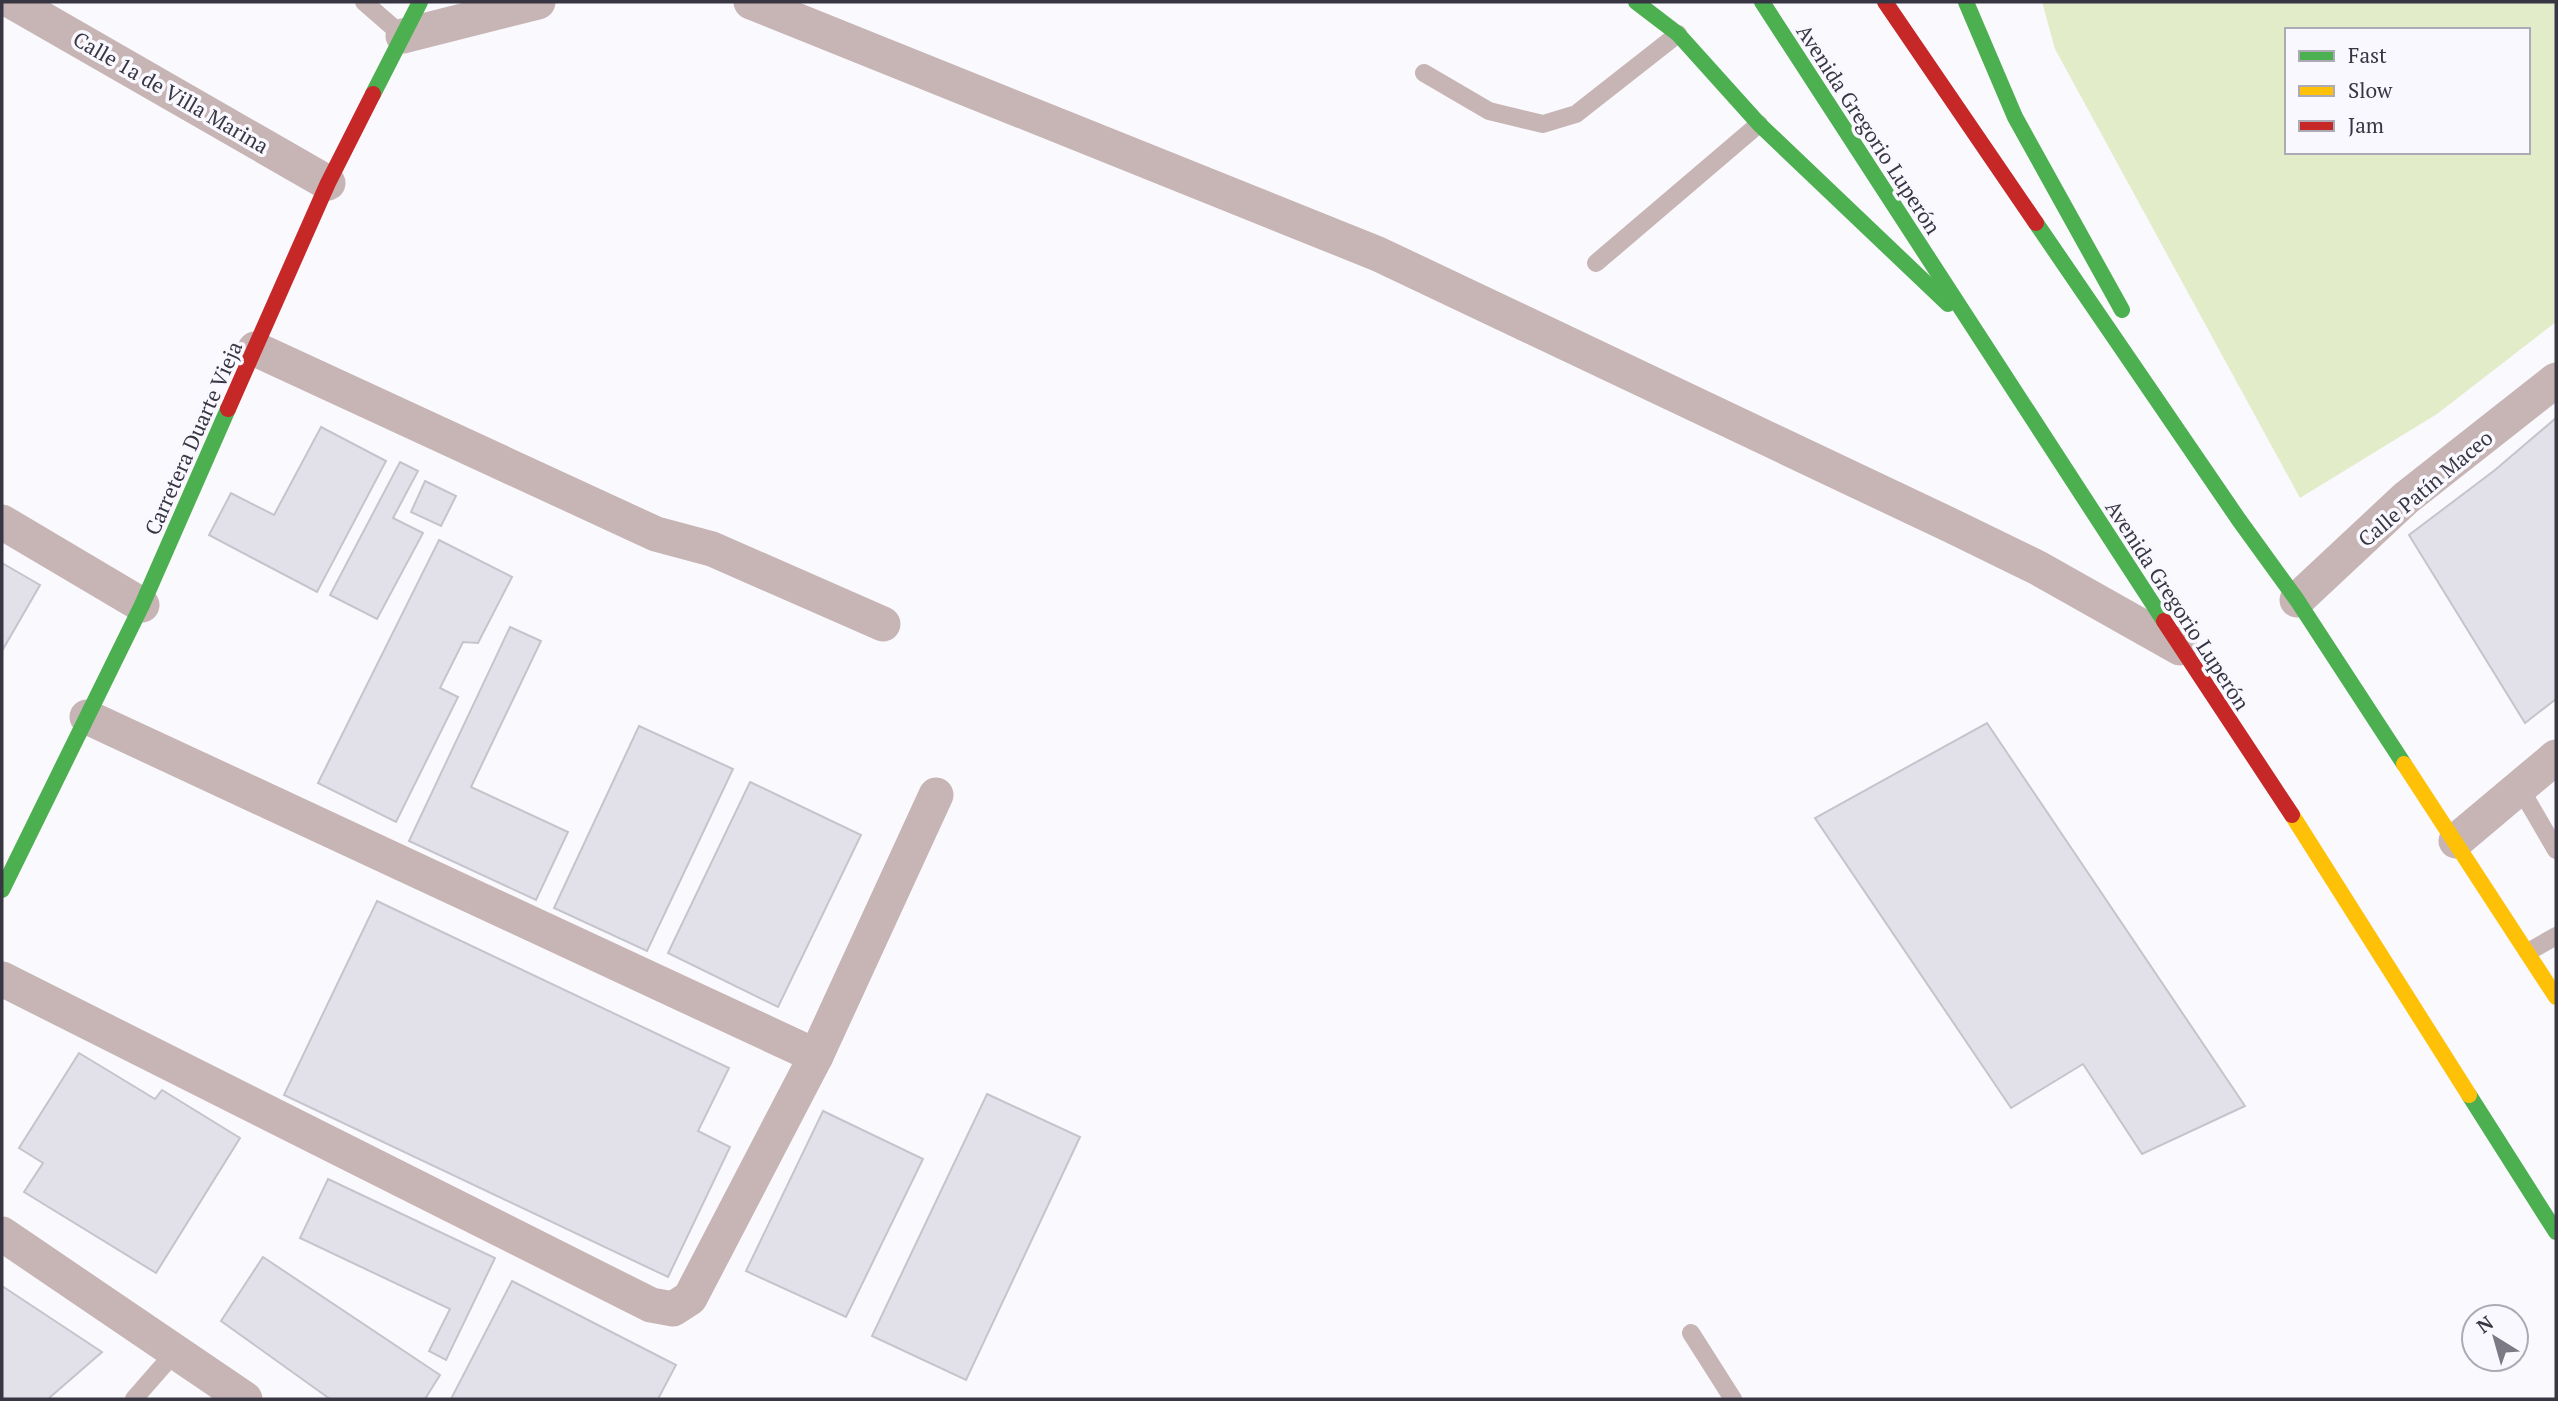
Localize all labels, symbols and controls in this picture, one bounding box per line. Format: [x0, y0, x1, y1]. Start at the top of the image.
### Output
street label: Avenida Gregorio Luperón [1791, 19, 1948, 240]
street label: Calle 1a de Villa Marina [68, 25, 274, 160]
legend [2285, 28, 2530, 154]
text: Fast [2348, 41, 2387, 69]
text: Slow [2348, 76, 2393, 104]
text: Jam [2348, 111, 2384, 139]
street label: Carretera Duarte Vieja [138, 336, 249, 539]
street label: Calle Patín Maceo [2352, 423, 2498, 553]
street label: Avenida Gregorio Luperón [2100, 495, 2257, 716]
north arrow [2460, 1303, 2530, 1373]
text: N [2471, 1309, 2498, 1338]

